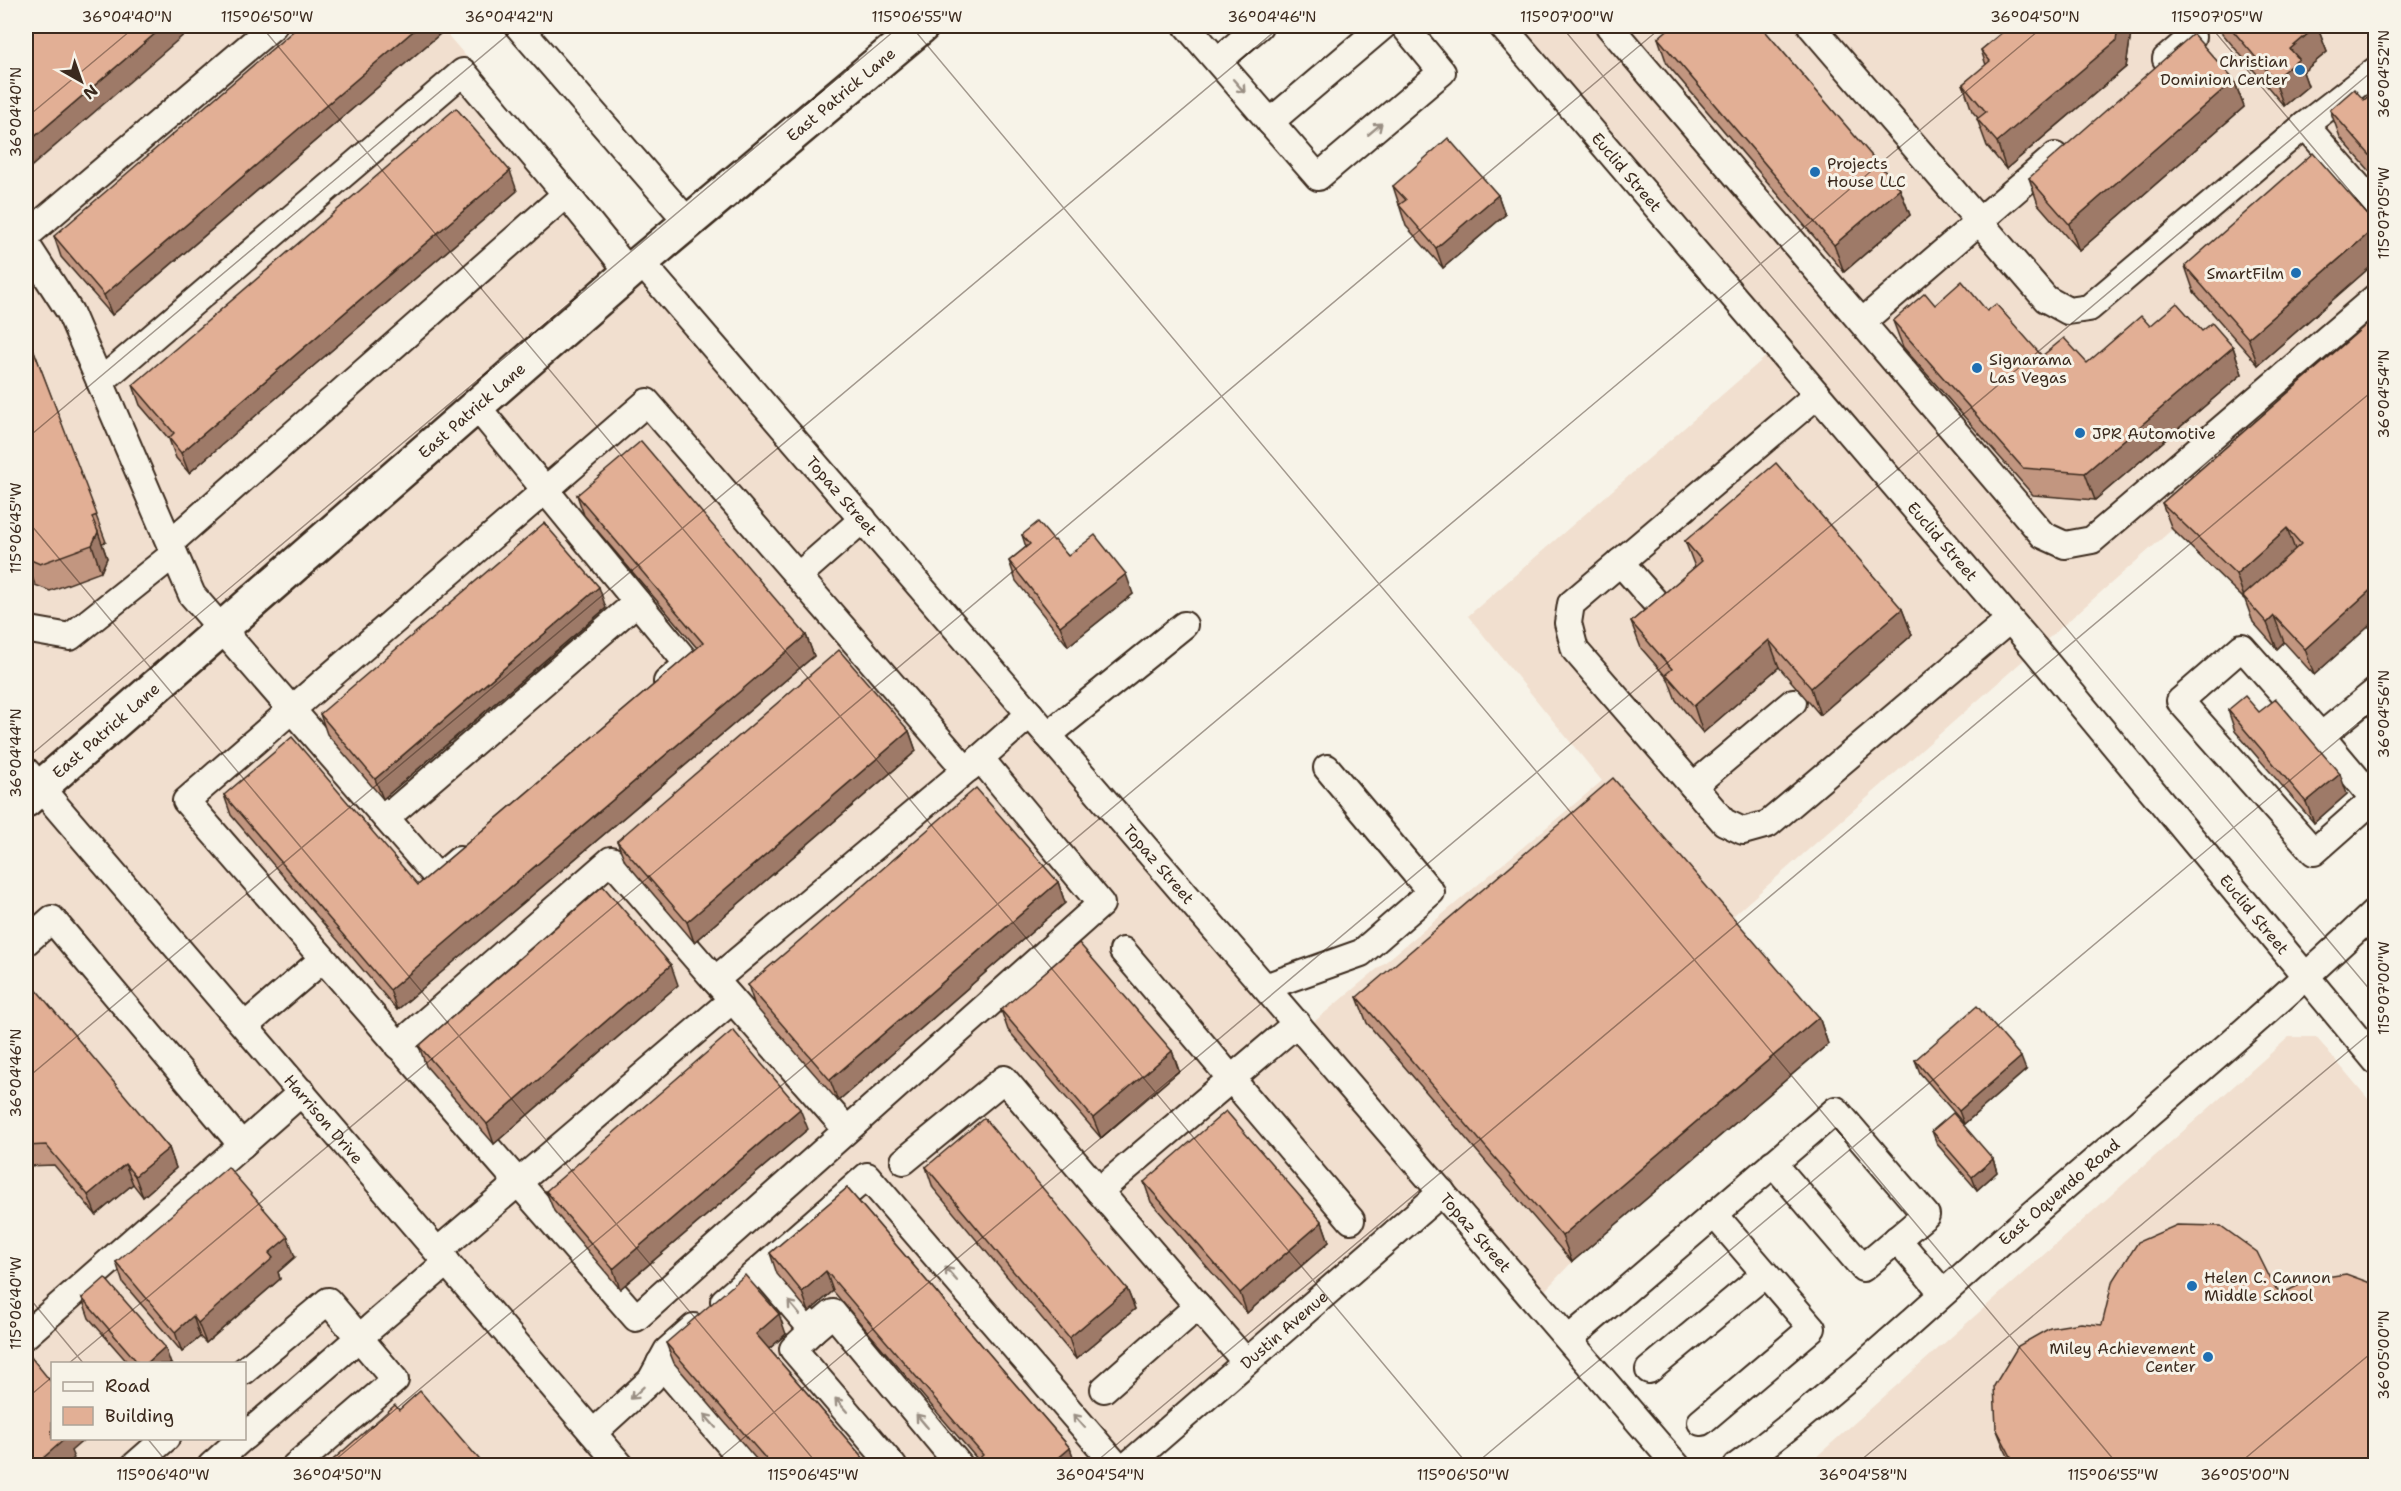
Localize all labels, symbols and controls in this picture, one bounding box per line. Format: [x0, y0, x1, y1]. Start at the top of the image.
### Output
text: 36°04'40"N [82, 7, 172, 27]
text: 115°06'50"W [221, 7, 313, 27]
text: 36°04'42"N [465, 7, 554, 27]
text: 115°06'55"W [872, 7, 962, 27]
text: 36°04'46"N [1227, 7, 1317, 27]
text: 115°07'00"W [1520, 7, 1614, 27]
text: 36°04'50"N [1990, 7, 2080, 27]
text: 115°07'05"W [2171, 7, 2263, 27]
text: 36°04'52"N [2374, 30, 2394, 118]
street label: East Patrick Lane [782, 43, 900, 146]
north arrow [51, 51, 111, 111]
place label: Christian Dominion Center [2160, 51, 2288, 90]
marker: Christian Dominion Center [2293, 63, 2307, 77]
text: 36°04'40"N [6, 67, 26, 157]
one-way arrow [1232, 78, 1246, 93]
text: N [79, 80, 102, 104]
one-way arrow [1367, 122, 1383, 135]
street label: Euclid Street [1587, 128, 1666, 216]
place label: Projects House LLC [1827, 153, 1906, 192]
marker: Projects House LLC [1808, 165, 1822, 179]
text: 115°07'05"W [2374, 167, 2394, 259]
place label: SmartFilm [2206, 263, 2284, 284]
marker: SmartFilm [2289, 266, 2303, 280]
place label: Signarama Las Vegas [1989, 349, 2072, 388]
text: 36°04'54"N [2374, 349, 2394, 439]
street label: East Patrick Lane [414, 358, 530, 463]
marker: Signarama Las Vegas [1970, 361, 1984, 375]
place label: JPR Automotive [2092, 423, 2216, 444]
marker: JPR Automotive [2073, 426, 2087, 440]
street label: Topaz Street [801, 451, 882, 540]
text: 115°06'45"W [6, 482, 26, 574]
street label: Euclid Street [1903, 497, 1982, 586]
text: 36°04'56"N [2374, 670, 2394, 758]
street label: East Patrick Lane [48, 678, 164, 783]
text: 36°04'44"N [6, 708, 26, 798]
street label: Topaz Street [1118, 820, 1199, 908]
street label: Euclid Street [2215, 870, 2293, 959]
text: 115°07'00"W [2374, 941, 2394, 1035]
text: 36°04'46"N [6, 1028, 26, 1118]
street label: Harrison Drive [279, 1070, 368, 1168]
street label: East Oquendo Road [1994, 1134, 2124, 1250]
street label: Topaz Street [1435, 1188, 1516, 1277]
text: 115°06'40"W [6, 1256, 26, 1350]
one-way arrow [944, 1267, 958, 1282]
place label: Helen C. Cannon Middle School [2204, 1267, 2331, 1306]
marker: Helen C. Cannon Middle School [2185, 1279, 2199, 1293]
street label: Dustin Avenue [1236, 1286, 1333, 1374]
one-way arrow [787, 1301, 801, 1316]
text: 36°05'00"N [2374, 1310, 2394, 1400]
place label: Miley Achievement Center [2049, 1338, 2196, 1377]
marker: Miley Achievement Center [2201, 1350, 2215, 1364]
legend [51, 1362, 246, 1440]
text: Road [105, 1374, 150, 1398]
one-way arrow [630, 1386, 645, 1400]
one-way arrow [835, 1397, 848, 1413]
text: Building [105, 1404, 174, 1428]
one-way arrow [916, 1413, 929, 1429]
one-way arrow [703, 1414, 717, 1429]
one-way arrow [1072, 1414, 1086, 1429]
text: 115°06'40"W [116, 1465, 210, 1485]
text: 36°04'50"N [292, 1465, 382, 1485]
text: 115°06'45"W [767, 1465, 859, 1485]
text: 36°04'54"N [1055, 1465, 1145, 1485]
text: 115°06'50"W [1417, 1465, 1509, 1485]
text: 36°04'58"N [1818, 1465, 1908, 1485]
text: 115°06'55"W [2068, 1465, 2158, 1485]
text: 36°05'00"N [2200, 1465, 2290, 1485]

